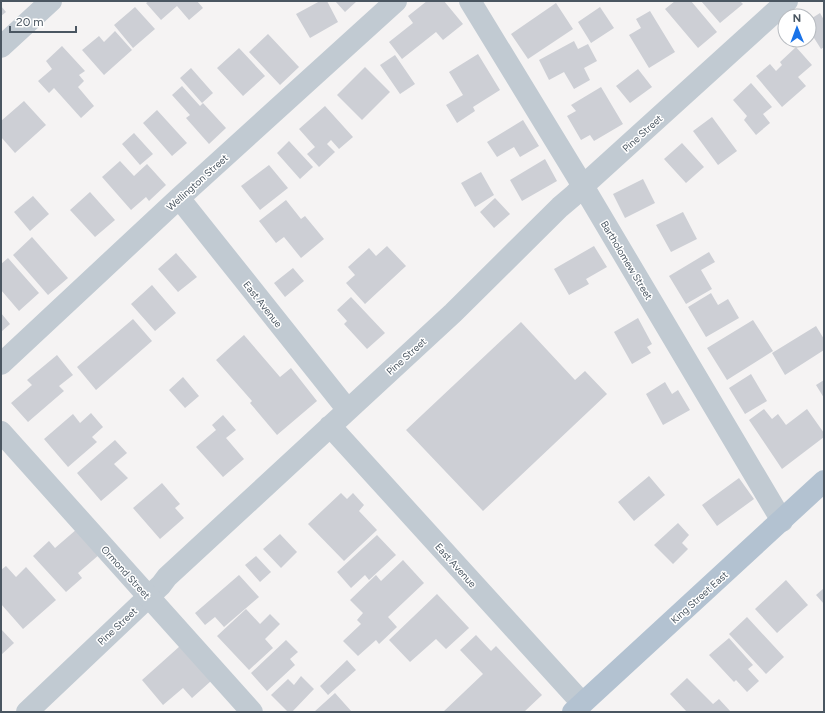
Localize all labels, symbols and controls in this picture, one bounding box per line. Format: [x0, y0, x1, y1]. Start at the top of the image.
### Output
scale bar [10, 8, 76, 34]
north arrow [777, 8, 817, 48]
text: N [792, 12, 801, 25]
text: 20 m [16, 15, 44, 29]
street label: Pine Street [620, 112, 665, 155]
street label: Wellington Street [164, 151, 231, 213]
street label: Bartholomew Street [598, 218, 655, 302]
street label: East Avenue [240, 278, 285, 331]
street label: Pine Street [384, 335, 429, 378]
street label: East Avenue [432, 540, 479, 591]
street label: Ormond Street [98, 543, 153, 602]
street label: King Street East [668, 568, 731, 626]
street label: Pine Street [95, 605, 140, 648]

